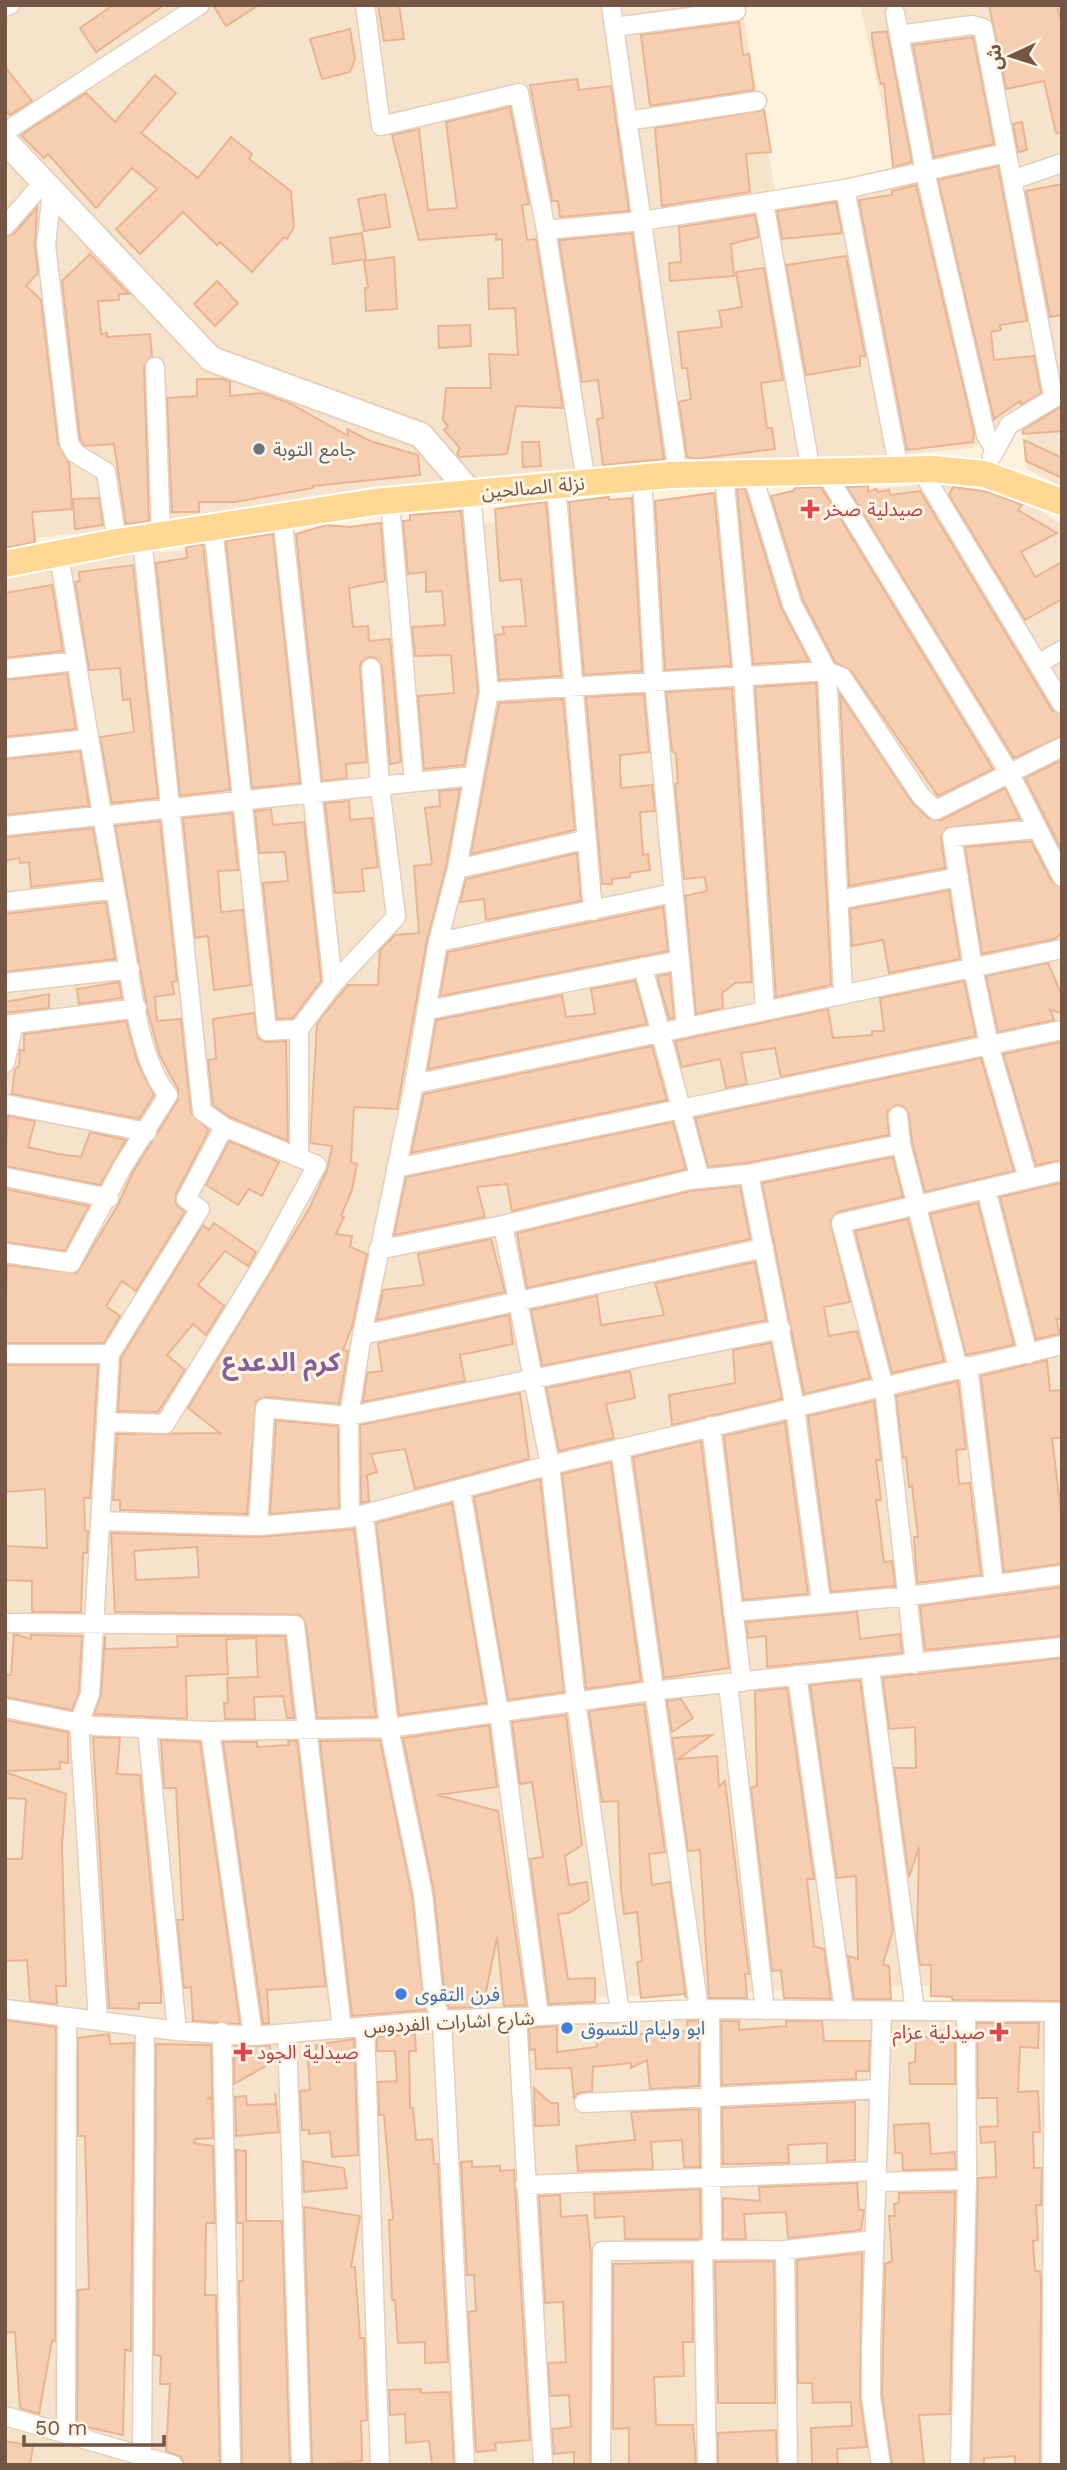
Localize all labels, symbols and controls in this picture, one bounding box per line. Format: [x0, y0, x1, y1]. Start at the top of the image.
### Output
north arrow [976, 21, 1046, 91]
text: ش [982, 43, 1007, 71]
place label: جامع التوبة [273, 438, 356, 464]
marker: جامع التوبة [251, 441, 267, 457]
street label: نزلة الصالحين [480, 472, 586, 503]
place label: صيدلية صخر [823, 498, 923, 521]
marker: صيدلية صخر [802, 501, 818, 517]
district label: كرم الدعدع [222, 1347, 341, 1382]
place label: فرن التقوى [415, 1983, 500, 2006]
marker: فرن التقوى [393, 1986, 409, 2002]
street label: شارع اشارات الفردوس [363, 2007, 535, 2040]
place label: ابو وليام للتسوق [581, 2017, 705, 2043]
marker: ابو وليام للتسوق [559, 2020, 575, 2036]
place label: صيدلية عزام [893, 2021, 985, 2047]
marker: صيدلية عزام [991, 2024, 1007, 2040]
place label: صيدلية الجود [257, 2041, 359, 2064]
marker: صيدلية الجود [235, 2044, 251, 2060]
scale bar [24, 2404, 164, 2448]
text: 50 m [35, 2415, 87, 2440]

